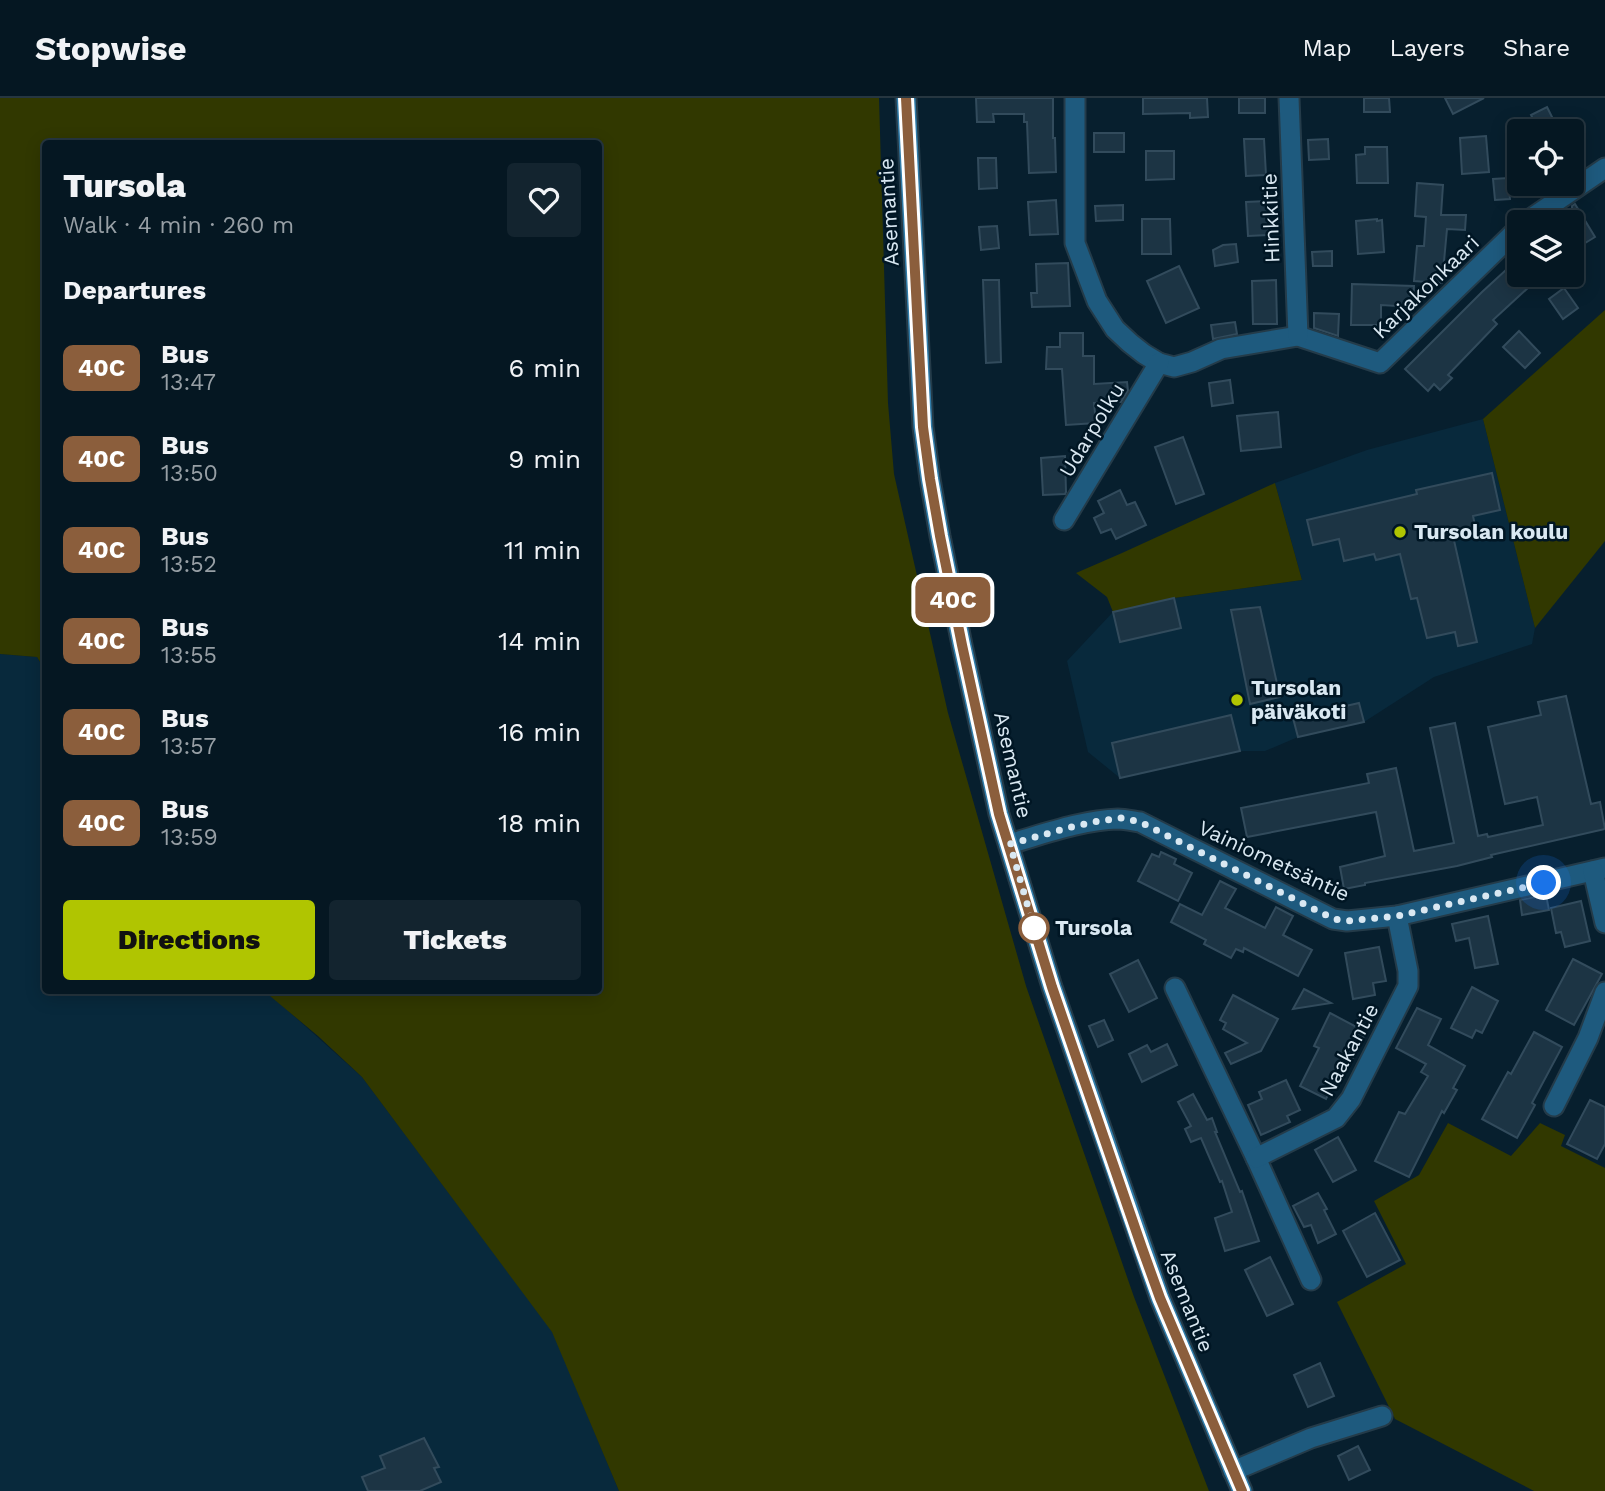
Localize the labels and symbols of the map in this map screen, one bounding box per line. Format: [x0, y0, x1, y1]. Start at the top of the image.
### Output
street label: Asemantie [873, 157, 904, 267]
street label: Hinkkitie [1256, 173, 1285, 263]
street label: Karjakonkaari [1367, 230, 1484, 344]
street label: Udarpolku [1054, 378, 1129, 481]
place label: Tursolan koulu [1414, 519, 1568, 544]
marker: Tursolan koulu [1392, 524, 1408, 540]
line badge: 40C [913, 577, 993, 623]
place label: Tursolan päiväkoti [1251, 675, 1346, 724]
marker: Tursolan päiväkoti [1229, 692, 1245, 708]
street label: Asemantie [989, 709, 1038, 820]
street label: Vainiometsäntie [1195, 815, 1354, 907]
your location [1526, 865, 1561, 900]
marker: Tursola [1019, 913, 1049, 943]
place label: Tursola [1055, 915, 1133, 940]
street label: Naakantie [1314, 999, 1384, 1101]
street label: Asemantie [1156, 1246, 1219, 1356]

